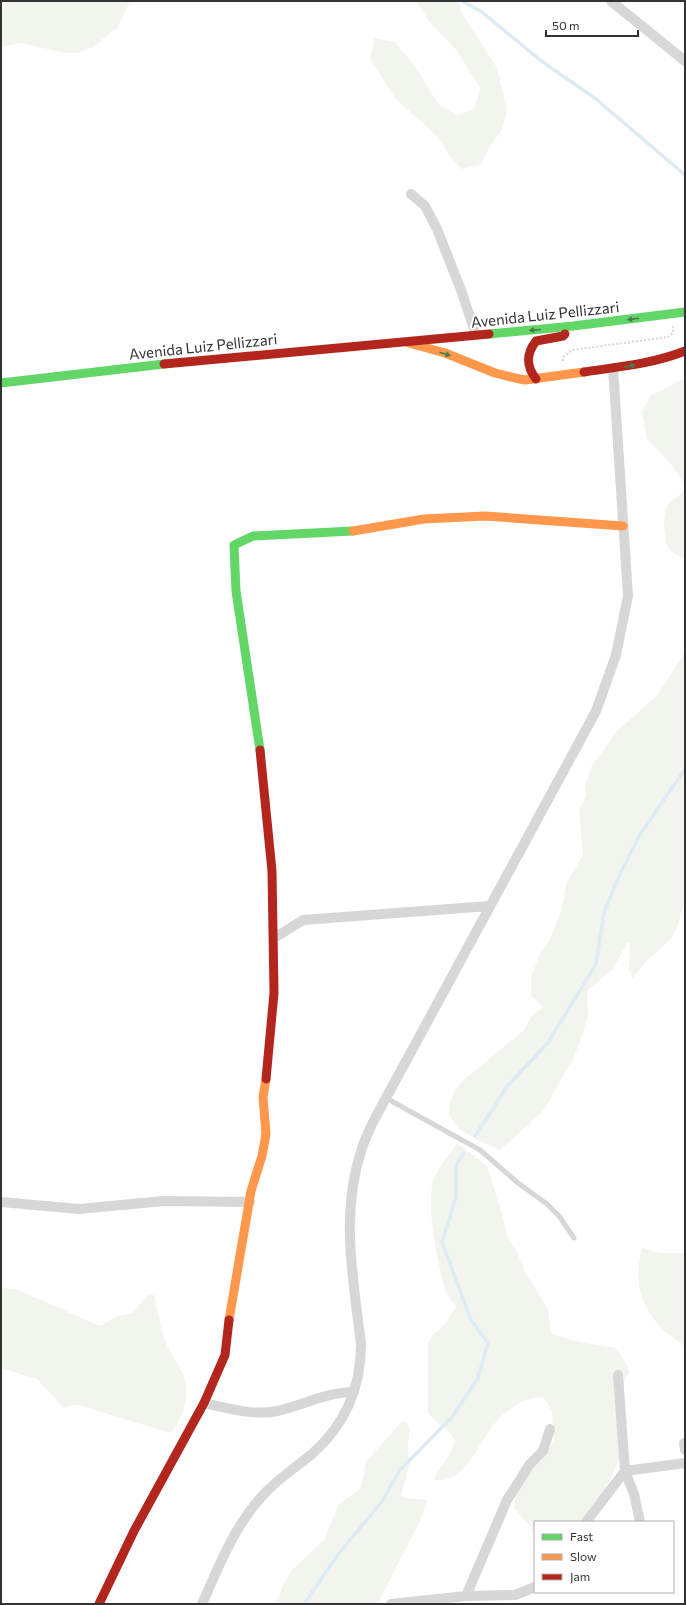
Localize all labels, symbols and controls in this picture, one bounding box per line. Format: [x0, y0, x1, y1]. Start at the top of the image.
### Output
scale bar [546, 12, 638, 38]
text: 50 m [552, 18, 580, 32]
street label: Avenida Luiz Pellizzari [470, 297, 620, 331]
one-way arrow [627, 316, 639, 322]
one-way arrow [528, 326, 541, 333]
street label: Avenida Luiz Pellizzari [128, 329, 278, 363]
one-way arrow [440, 351, 452, 357]
one-way arrow [624, 363, 636, 369]
legend [534, 1521, 674, 1593]
text: Fast [570, 1529, 593, 1543]
text: Slow [570, 1549, 597, 1563]
text: Jam [570, 1569, 590, 1584]

